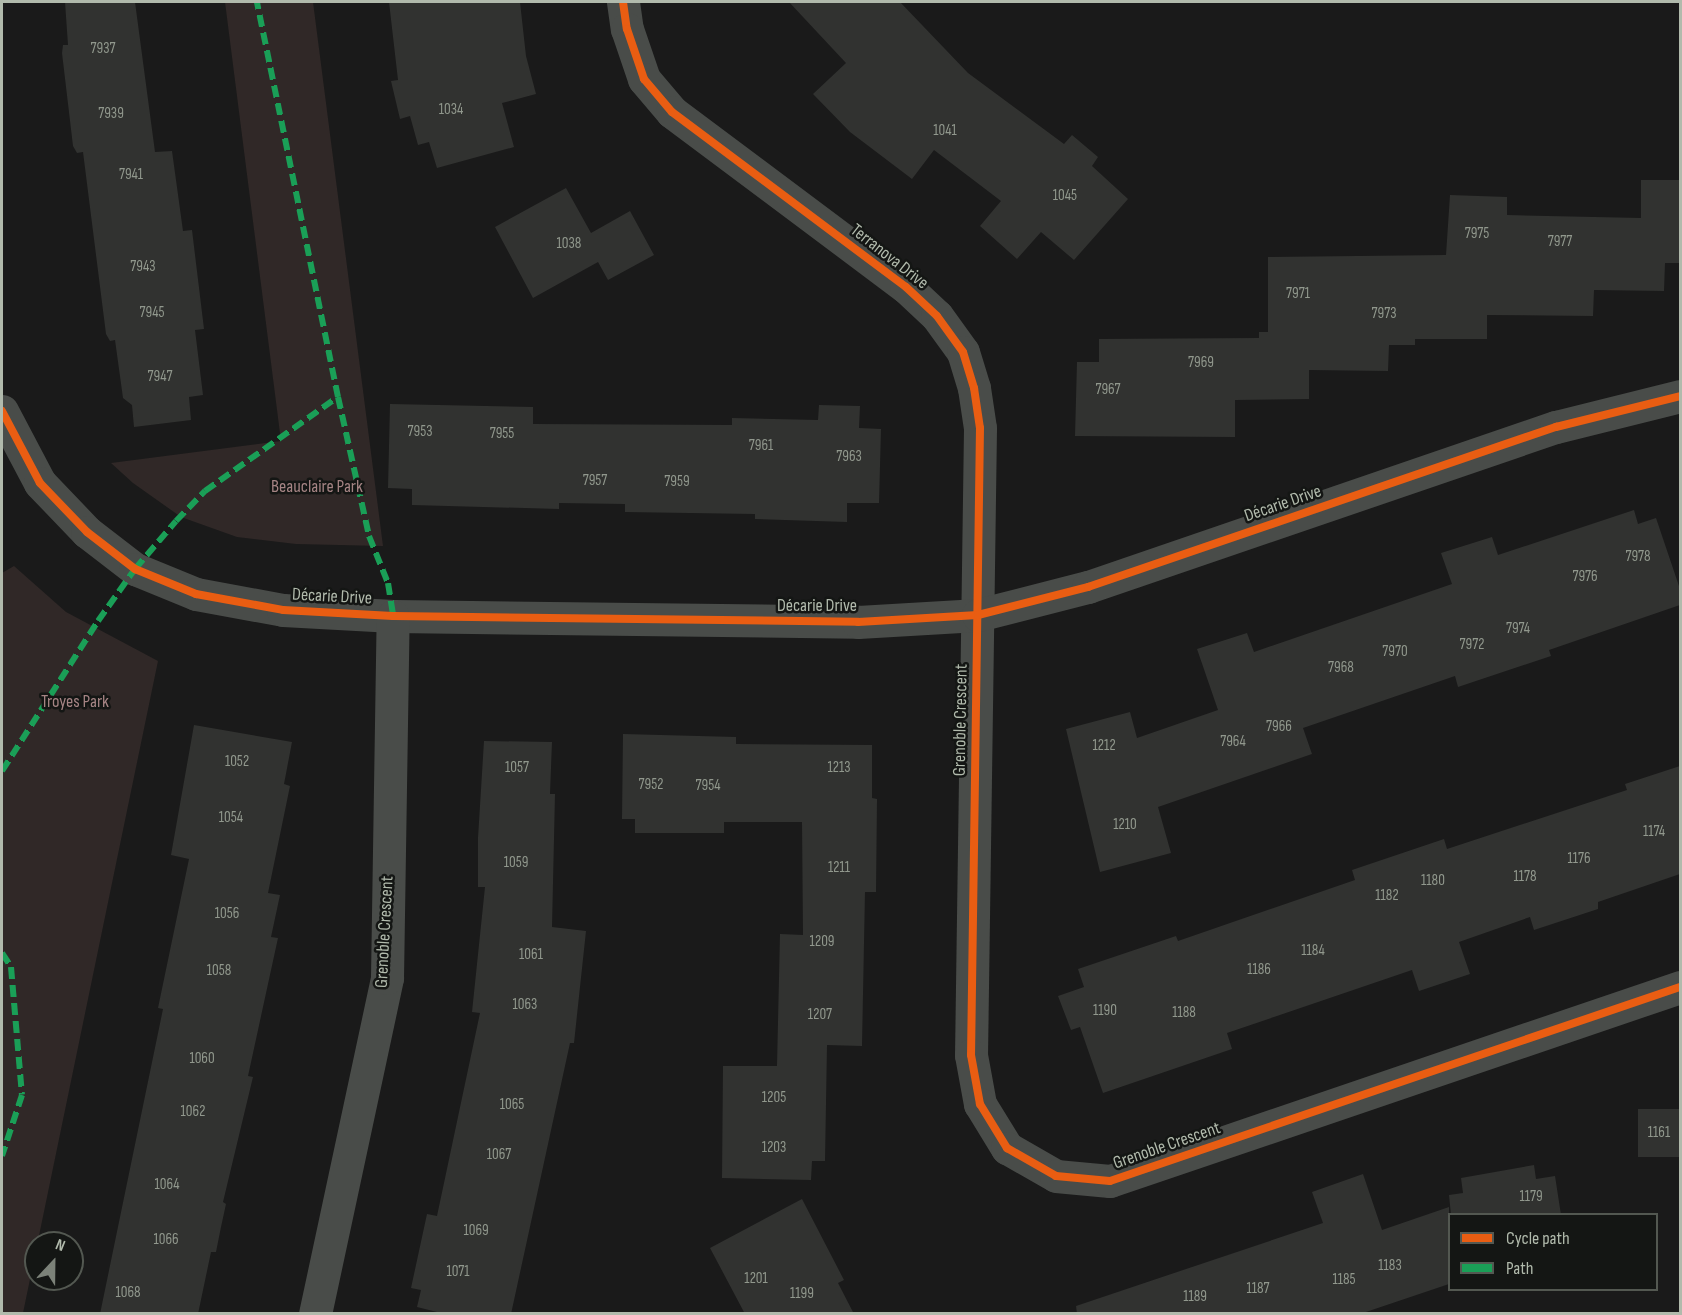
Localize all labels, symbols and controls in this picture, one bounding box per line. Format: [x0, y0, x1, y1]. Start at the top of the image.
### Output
house number: 7937 [91, 40, 115, 58]
house number: 1034 [439, 101, 463, 119]
house number: 7939 [98, 105, 124, 123]
house number: 1041 [933, 122, 957, 140]
house number: 7941 [119, 166, 143, 184]
house number: 1045 [1053, 187, 1077, 205]
street label: Terranova Drive [846, 220, 932, 294]
house number: 7975 [1465, 225, 1489, 243]
house number: 7977 [1548, 233, 1572, 251]
house number: 1038 [557, 235, 581, 253]
house number: 7943 [130, 258, 156, 276]
house number: 7971 [1286, 285, 1310, 303]
house number: 7945 [140, 304, 164, 322]
house number: 7973 [1372, 305, 1396, 323]
house number: 7969 [1188, 354, 1214, 372]
house number: 7947 [148, 368, 172, 386]
house number: 7967 [1095, 381, 1121, 399]
house number: 7953 [408, 423, 432, 441]
house number: 7955 [490, 425, 514, 443]
house number: 7961 [749, 437, 773, 455]
house number: 7963 [836, 448, 862, 466]
house number: 7957 [583, 472, 607, 490]
house number: 7959 [664, 473, 690, 491]
park label: Beauclaire Park [271, 476, 363, 498]
street label: Décarie Drive [1242, 481, 1324, 527]
house number: 7978 [1625, 548, 1651, 566]
house number: 7976 [1572, 568, 1598, 586]
street label: Décarie Drive [291, 584, 373, 610]
street label: Décarie Drive [777, 595, 857, 617]
house number: 7974 [1506, 620, 1530, 638]
house number: 7972 [1460, 636, 1484, 654]
house number: 7970 [1382, 643, 1408, 661]
house number: 7968 [1328, 659, 1354, 677]
street label: Grenoble Crescent [949, 664, 973, 776]
park label: Troyes Park [41, 691, 109, 713]
house number: 7966 [1266, 718, 1292, 736]
house number: 7964 [1220, 733, 1246, 751]
house number: 1212 [1092, 737, 1116, 755]
house number: 1052 [225, 753, 249, 771]
house number: 1057 [505, 759, 529, 777]
house number: 1213 [827, 759, 851, 777]
house number: 7952 [639, 776, 663, 794]
house number: 7954 [696, 777, 720, 795]
house number: 1054 [219, 809, 243, 827]
house number: 1210 [1113, 816, 1137, 834]
house number: 1174 [1643, 823, 1665, 841]
house number: 1176 [1567, 850, 1591, 868]
house number: 1059 [504, 854, 528, 872]
house number: 1211 [828, 859, 850, 877]
house number: 1178 [1514, 868, 1536, 886]
house number: 1180 [1421, 872, 1445, 890]
street label: Grenoble Crescent [371, 875, 399, 989]
house number: 1182 [1375, 887, 1399, 905]
house number: 1056 [215, 905, 239, 923]
house number: 1209 [810, 933, 834, 951]
house number: 1184 [1301, 942, 1325, 960]
house number: 1061 [519, 946, 543, 964]
house number: 1186 [1247, 961, 1271, 979]
house number: 1058 [207, 962, 231, 980]
house number: 1063 [513, 996, 537, 1014]
house number: 1190 [1093, 1002, 1117, 1020]
house number: 1188 [1172, 1004, 1196, 1022]
house number: 1207 [808, 1006, 832, 1024]
house number: 1060 [189, 1050, 215, 1068]
house number: 1205 [762, 1089, 786, 1107]
house number: 1065 [500, 1096, 524, 1114]
house number: 1062 [181, 1103, 205, 1121]
street label: Grenoble Crescent [1110, 1118, 1224, 1174]
house number: 1161 [1648, 1124, 1670, 1142]
house number: 1203 [762, 1139, 786, 1157]
house number: 1067 [487, 1146, 511, 1164]
house number: 1064 [154, 1176, 180, 1194]
house number: 1179 [1519, 1188, 1543, 1206]
legend [1448, 1213, 1658, 1291]
house number: 1069 [463, 1222, 489, 1240]
text: Cycle path [1506, 1228, 1570, 1249]
north arrow [24, 1231, 84, 1291]
house number: 1066 [153, 1231, 179, 1249]
text: N [53, 1235, 68, 1256]
house number: 1183 [1378, 1257, 1402, 1275]
text: Path [1506, 1258, 1534, 1279]
house number: 1071 [446, 1263, 470, 1281]
house number: 1201 [744, 1270, 768, 1288]
house number: 1185 [1332, 1271, 1356, 1289]
house number: 1187 [1246, 1280, 1270, 1298]
house number: 1068 [115, 1284, 141, 1302]
house number: 1199 [790, 1285, 814, 1303]
house number: 1189 [1183, 1288, 1207, 1306]

